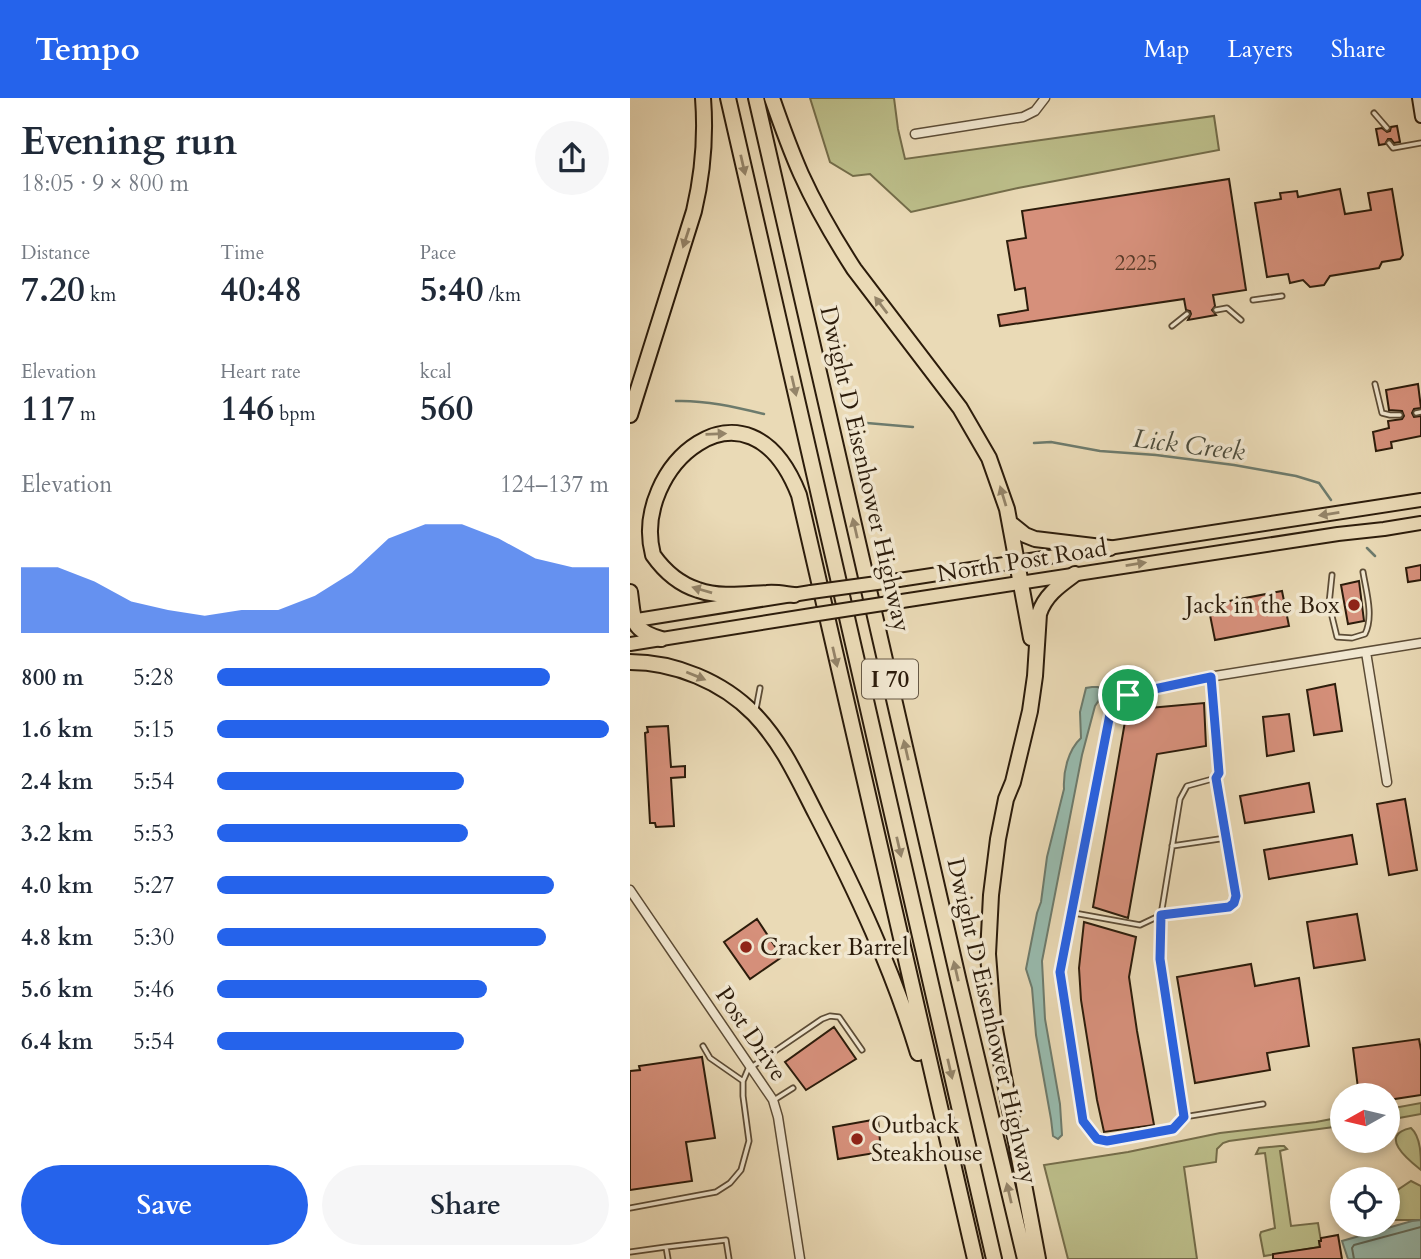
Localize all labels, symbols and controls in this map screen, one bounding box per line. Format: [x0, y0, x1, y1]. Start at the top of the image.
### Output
text: Tempo [35, 27, 140, 72]
text: Map [1144, 33, 1190, 66]
text: Layers [1228, 33, 1293, 66]
text: Share [1331, 33, 1386, 66]
text: Evening run [21, 116, 237, 168]
button: share [535, 121, 609, 195]
one-way arrow [738, 154, 749, 176]
text: 18:05 · 9 × 800 m [21, 168, 189, 199]
one-way arrow [681, 227, 691, 248]
text: Distance [21, 240, 90, 266]
text: Time [220, 240, 264, 266]
text: Pace [420, 240, 456, 266]
house number: 2225 [1114, 249, 1158, 278]
text: 7.20 [21, 266, 85, 314]
text: 40:48 [220, 266, 302, 314]
text: 5:40 [420, 266, 484, 314]
text: km [85, 282, 116, 308]
text: /km [484, 282, 521, 308]
one-way arrow [875, 296, 889, 314]
street label: Dwight D Eisenhower Highway [811, 303, 919, 635]
text: Elevation [21, 359, 96, 385]
text: Heart rate [220, 359, 301, 385]
text: kcal [420, 359, 452, 385]
one-way arrow [789, 375, 800, 397]
text: 117 [21, 385, 75, 433]
text: 146 [220, 385, 274, 433]
text: 560 [420, 385, 473, 433]
text: m [75, 401, 96, 427]
text: bpm [274, 401, 316, 427]
water label: Lick Creek [1131, 421, 1247, 469]
one-way arrow [705, 429, 727, 440]
text: Elevation [21, 469, 112, 500]
text: 124–137 m [500, 469, 609, 500]
one-way arrow [997, 485, 1008, 506]
one-way arrow [1318, 509, 1340, 520]
one-way arrow [849, 517, 860, 539]
street label: North Post Road [935, 531, 1109, 591]
one-way arrow [1125, 559, 1147, 570]
one-way arrow [691, 585, 712, 595]
place label: Jack in the Box [1182, 589, 1340, 622]
marker: Jack in the Box [1346, 597, 1362, 613]
one-way arrow [830, 646, 841, 668]
road number: I 70 [862, 660, 918, 698]
text: 800 m [21, 662, 84, 693]
text: 5:28 [133, 662, 174, 693]
pin [1098, 665, 1158, 725]
one-way arrow [686, 670, 706, 682]
icon: arrive [1109, 676, 1147, 714]
text: 1.6 km [21, 714, 93, 745]
text: 5:15 [133, 714, 174, 745]
one-way arrow [900, 738, 911, 760]
text: 2.4 km [21, 766, 93, 797]
text: 5:54 [133, 766, 174, 797]
text: 3.2 km [21, 818, 93, 849]
text: 5:53 [133, 818, 174, 849]
one-way arrow [894, 836, 905, 858]
street label: Dwight D Eisenhower Highway [938, 855, 1046, 1187]
text: 4.0 km [21, 870, 93, 901]
text: 5:27 [133, 870, 174, 901]
text: 4.8 km [21, 922, 93, 953]
text: 5:30 [133, 922, 174, 953]
place label: Cracker Barrel [760, 931, 909, 964]
marker: Cracker Barrel [738, 939, 754, 955]
one-way arrow [951, 960, 962, 982]
text: 5.6 km [21, 974, 93, 1005]
text: 5:46 [133, 974, 174, 1005]
street label: Post Drive [707, 980, 795, 1088]
text: 6.4 km [21, 1026, 93, 1057]
text: 5:54 [133, 1026, 174, 1057]
one-way arrow [945, 1058, 956, 1080]
north arrow [1330, 1083, 1400, 1153]
map controls [1330, 1083, 1400, 1237]
place label: Outback Steakhouse [871, 1109, 983, 1170]
marker: Outback Steakhouse [849, 1131, 865, 1147]
button: Save [21, 1165, 308, 1245]
button: Share [322, 1165, 609, 1245]
button: locate [1330, 1167, 1400, 1237]
one-way arrow [1003, 1182, 1014, 1204]

